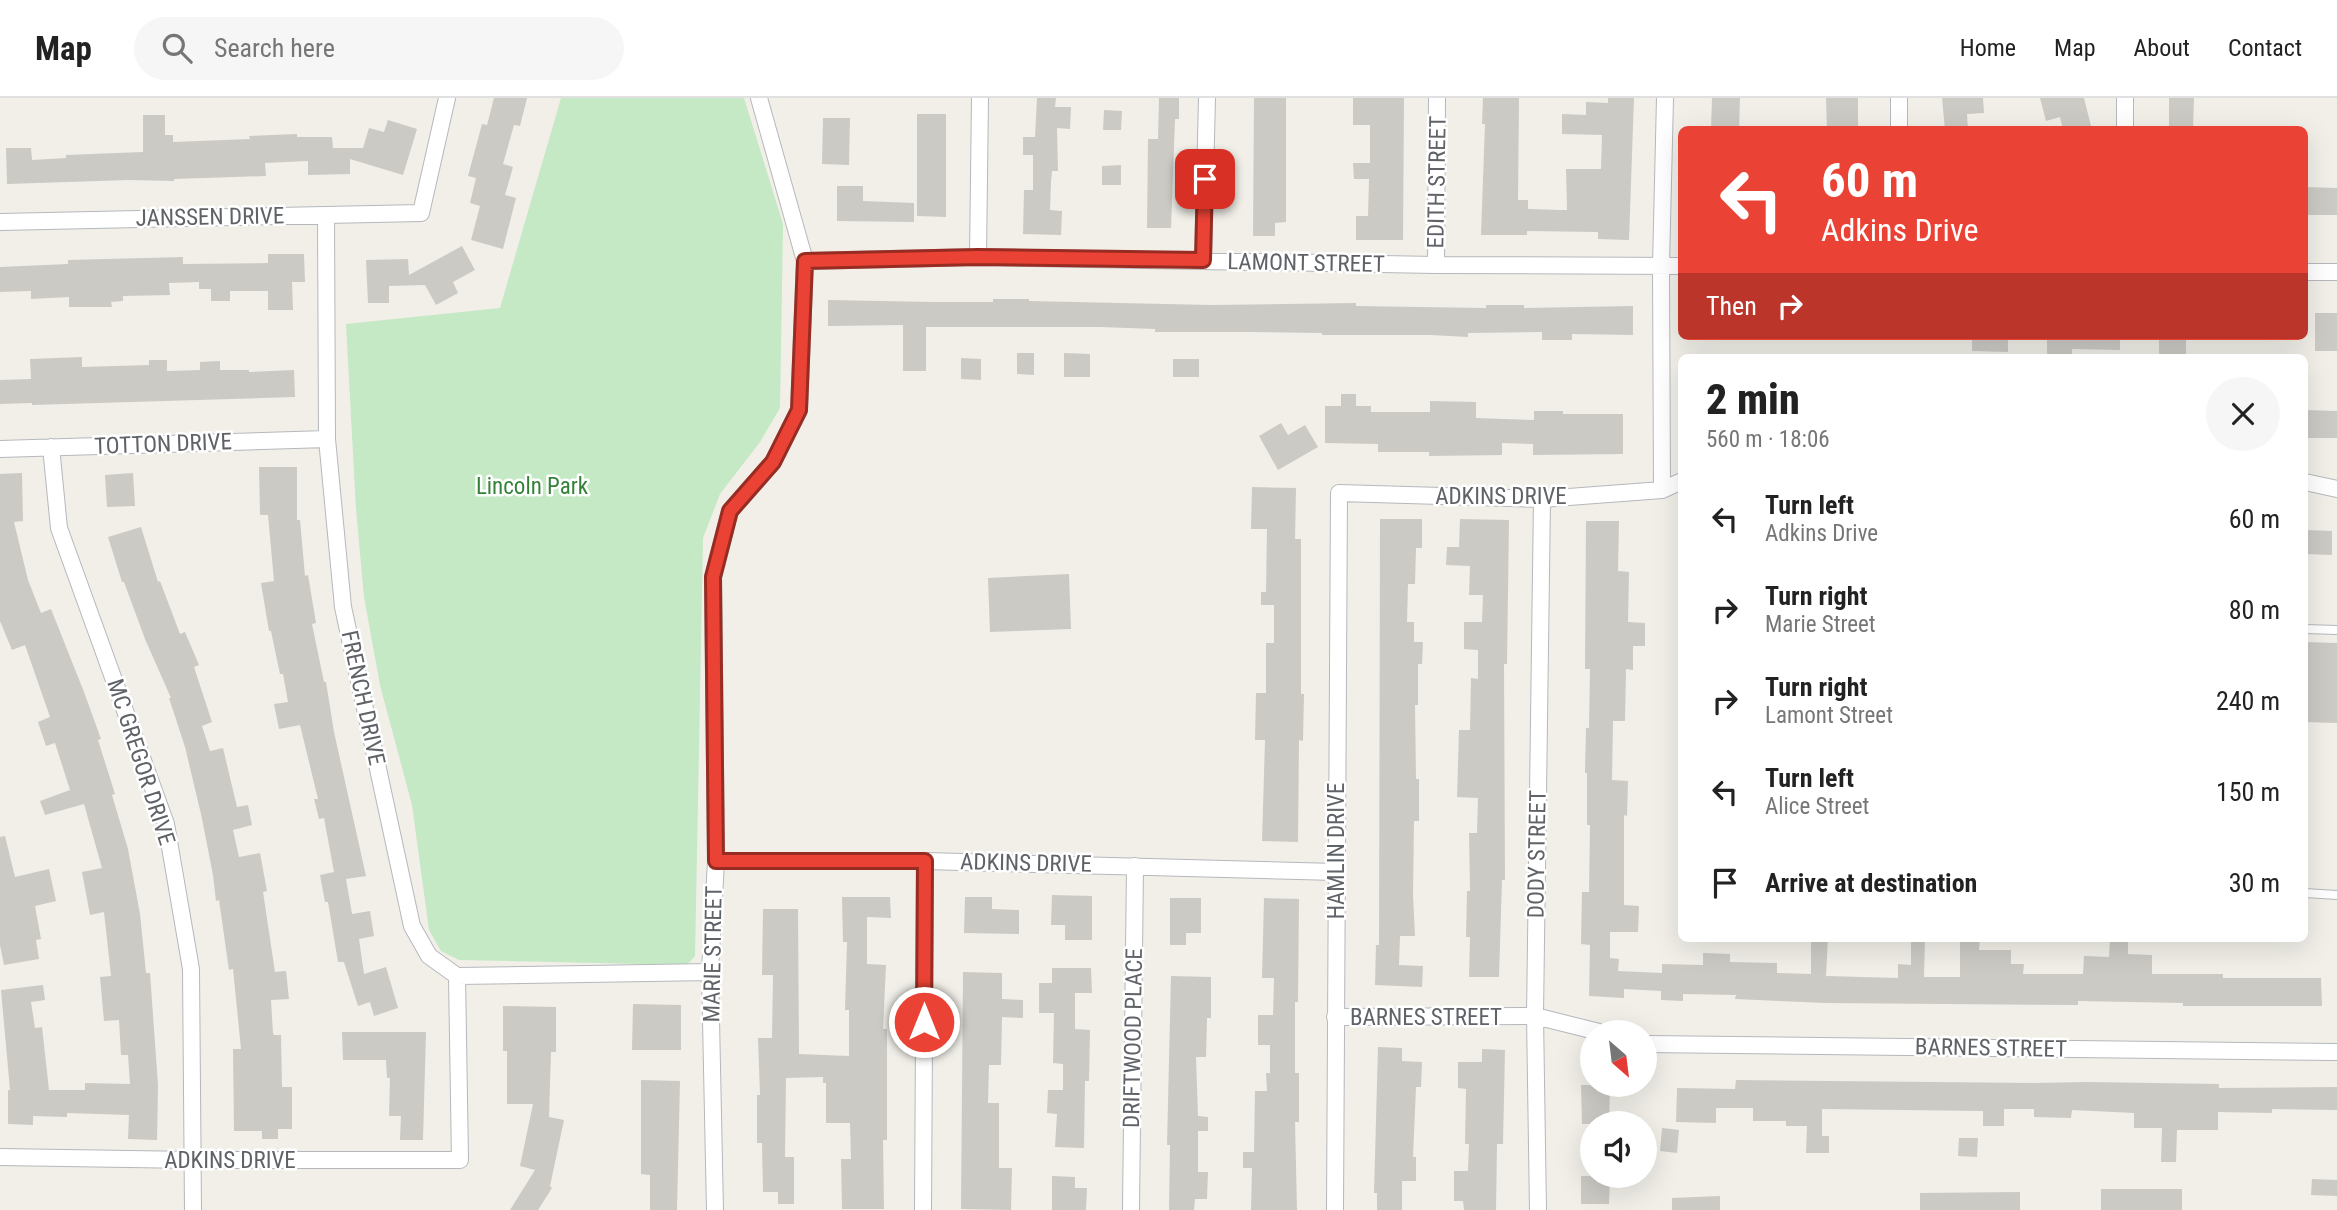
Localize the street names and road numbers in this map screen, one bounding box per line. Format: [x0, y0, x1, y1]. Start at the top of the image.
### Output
street label: EDITH STREET [1422, 115, 1452, 249]
street label: JANSSEN DRIVE [135, 202, 285, 232]
street label: LAMONT STREET [1227, 248, 1385, 278]
street label: TOTTON DRIVE [94, 428, 232, 460]
street label: ADKINS DRIVE [1435, 483, 1567, 510]
street label: FRENCH DRIVE [336, 628, 390, 768]
street label: MC GREGOR DRIVE [101, 675, 181, 849]
street label: HAMLIN DRIVE [1323, 783, 1350, 919]
street label: DODY STREET [1522, 790, 1552, 918]
street label: ADKINS DRIVE [960, 848, 1092, 878]
street label: MARIE STREET [698, 885, 728, 1023]
street label: DRIFTWOOD PLACE [1118, 948, 1148, 1128]
street label: BARNES STREET [1350, 1004, 1502, 1031]
street label: BARNES STREET [1915, 1033, 2067, 1063]
street label: ADKINS DRIVE [164, 1147, 296, 1174]

